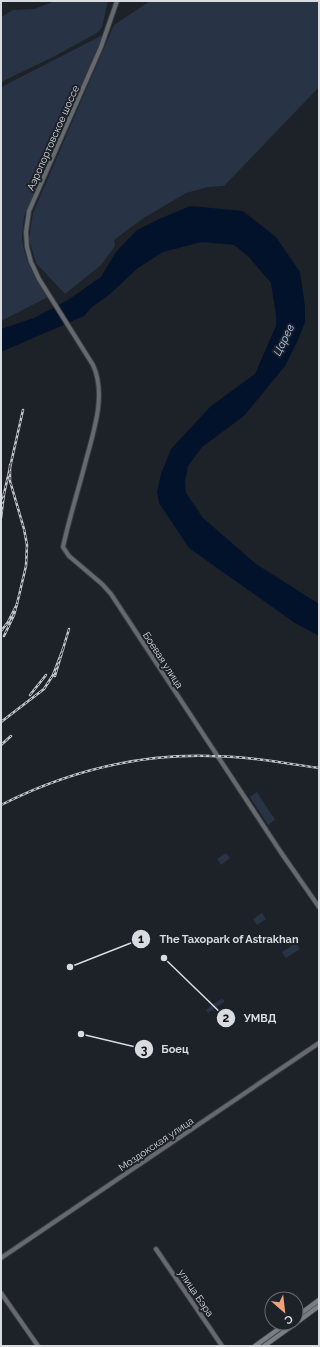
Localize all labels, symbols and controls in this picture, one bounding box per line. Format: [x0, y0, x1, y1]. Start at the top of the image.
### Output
street label: Аэропортовское шоссе [25, 84, 81, 192]
water label: Царев [271, 322, 297, 358]
street label: Боевая улица [141, 630, 185, 690]
callout: The Taxopark of Astrakhan [131, 927, 307, 950]
text: 1 [138, 932, 144, 946]
text: The Taxopark of Astrakhan [159, 933, 299, 946]
callout: УМВД [216, 1006, 285, 1029]
text: 2 [223, 1011, 230, 1025]
text: УМВД [243, 1012, 277, 1025]
callout: Боец [134, 1038, 197, 1061]
text: 3 [141, 1043, 148, 1057]
text: Боец [161, 1043, 189, 1056]
street label: Моздокская улица [117, 1115, 195, 1173]
street label: улица Бэра [176, 1267, 216, 1319]
north arrow [264, 1291, 304, 1331]
text: С [282, 1312, 295, 1327]

